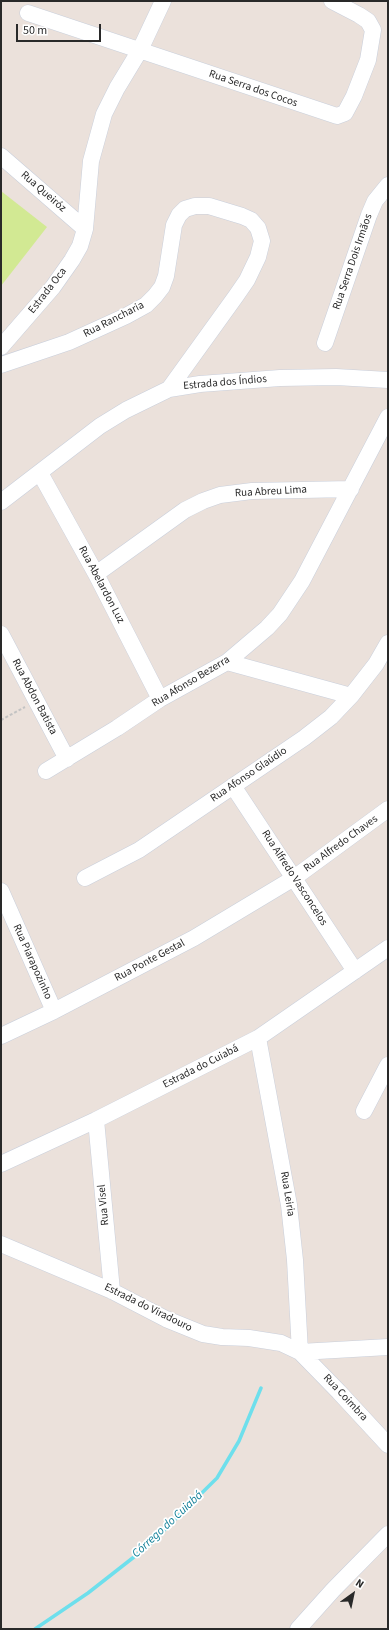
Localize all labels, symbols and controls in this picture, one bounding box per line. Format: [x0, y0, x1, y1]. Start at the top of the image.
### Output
scale bar [18, 16, 103, 42]
text: 50 m [23, 22, 47, 39]
street label: Rua Serra dos Cocos [207, 68, 299, 110]
street label: Rua Queiróz [18, 169, 68, 215]
street label: Rua Serra Dois Irmãos [330, 212, 376, 312]
street label: Estrada Oca [26, 265, 70, 317]
street label: Rua Rancharia [81, 299, 147, 341]
street label: Estrada dos Índios [183, 373, 267, 393]
street label: Rua Abreu Lima [235, 484, 307, 500]
street label: Rua Abelardon Luz [75, 544, 127, 626]
street label: Rua Afonso Bezerra [150, 654, 232, 710]
street label: Rua Abdon Batista [8, 657, 60, 737]
street label: Rua Afonso Glaúdio [208, 744, 290, 806]
street label: Rua Alfredo Chaves [301, 813, 381, 875]
street label: Rua Alfredo Vasconcelos [258, 828, 330, 928]
street label: Rua Piarapozinho [10, 922, 54, 1002]
street label: Rua Ponte Gestal [113, 937, 187, 985]
street label: Estrada do Cuiabá [161, 1042, 241, 1092]
street label: Rua Leiria [277, 1171, 297, 1217]
street label: Rua Visel [96, 1184, 112, 1226]
street label: Estrada do Viradouro [102, 1281, 194, 1335]
street label: Rua Coimbra [320, 1372, 370, 1424]
water label: Córrego do Cuiabá [130, 1489, 206, 1561]
north arrow [333, 1574, 373, 1614]
text: N [353, 1575, 367, 1592]

